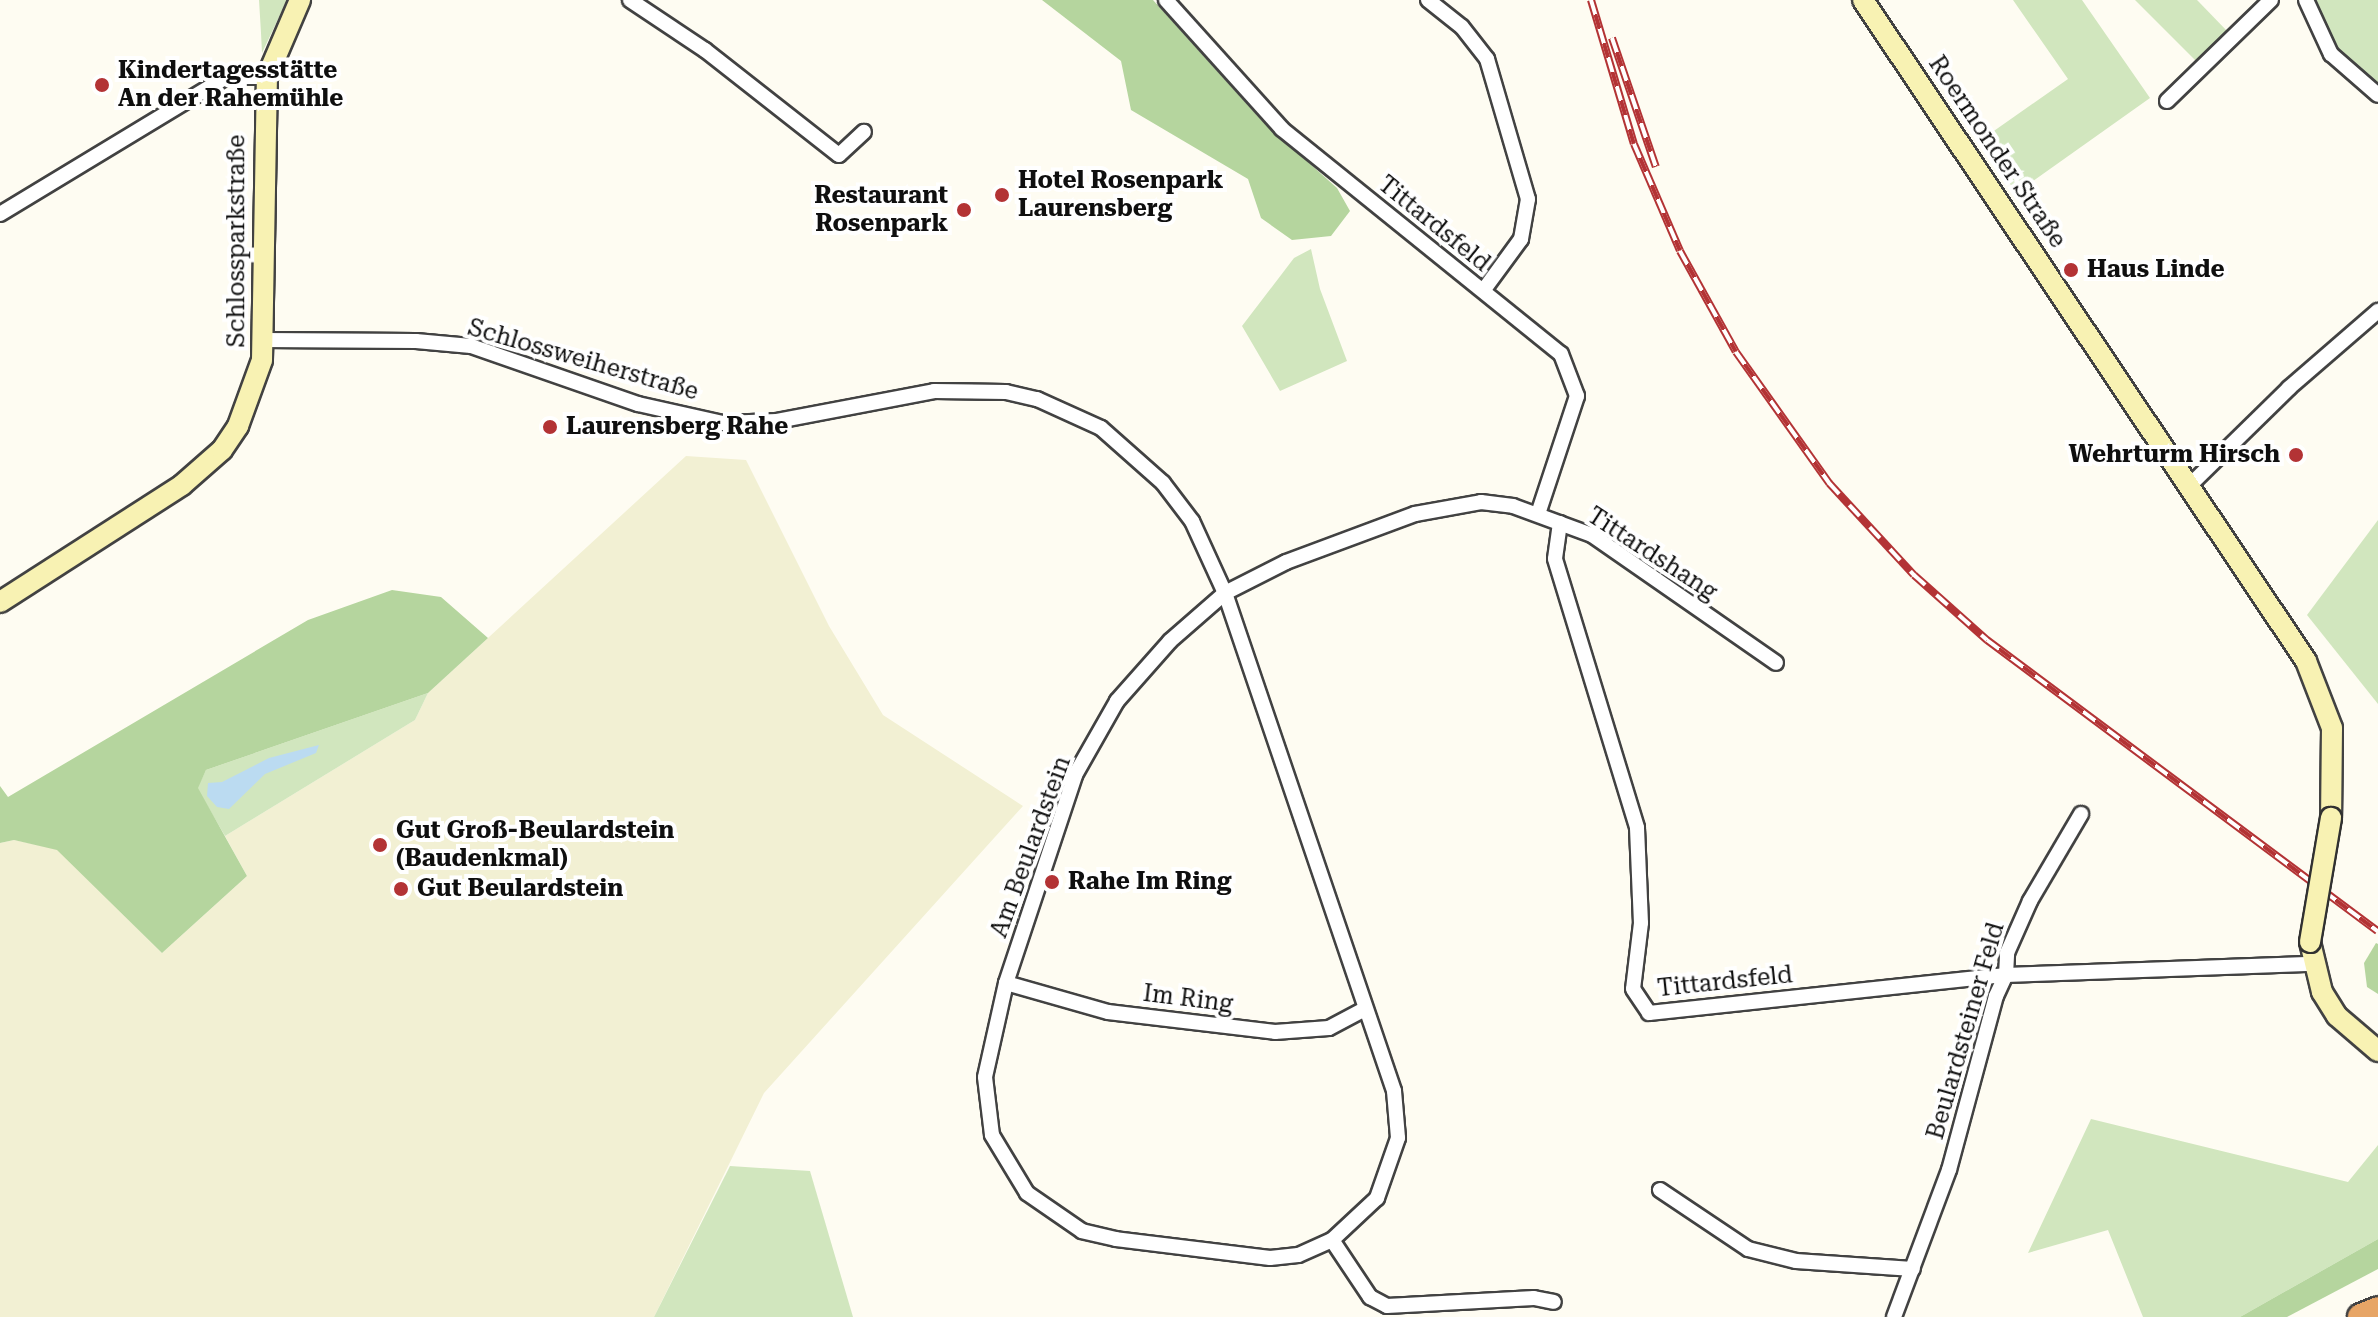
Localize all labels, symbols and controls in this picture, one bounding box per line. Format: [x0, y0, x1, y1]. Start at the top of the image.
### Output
street label: Roermonder Straße [1922, 51, 2072, 253]
place label: Kindertagesstätte An der Rahemühle [118, 57, 343, 113]
marker: Kindertagesstätte An der Rahemühle [93, 76, 111, 94]
street label: Schlossparkstraße [223, 134, 251, 348]
place label: Hotel Rosenpark Laurensberg [1018, 167, 1223, 223]
street label: Tittardsfeld [1372, 170, 1496, 278]
place label: Restaurant Rosenpark [814, 182, 948, 238]
marker: Hotel Rosenpark Laurensberg [993, 186, 1011, 204]
marker: Restaurant Rosenpark [955, 201, 973, 219]
place label: Haus Linde [2087, 256, 2225, 284]
marker: Haus Linde [2062, 261, 2080, 279]
street label: Schlossweiherstraße [464, 313, 702, 407]
place label: Laurensberg Rahe [566, 413, 788, 441]
marker: Laurensberg Rahe [541, 418, 559, 436]
place label: Wehrturm Hirsch [2068, 441, 2280, 469]
marker: Wehrturm Hirsch [2287, 446, 2305, 464]
street label: Tittardshang [1582, 501, 1722, 607]
street label: Am Beulardstein [985, 752, 1077, 942]
place label: Gut Groß-Beulardstein (Baudenkmal) [396, 817, 674, 873]
marker: Gut Groß-Beulardstein (Baudenkmal) [371, 836, 389, 854]
place label: Rahe Im Ring [1068, 868, 1231, 896]
marker: Rahe Im Ring [1043, 873, 1061, 891]
place label: Gut Beulardstein [417, 875, 623, 903]
marker: Gut Beulardstein [392, 880, 410, 898]
street label: Beulardsteiner Feld [1921, 919, 2011, 1143]
street label: Tittardsfeld [1656, 961, 1794, 1003]
street label: Im Ring [1141, 979, 1235, 1019]

